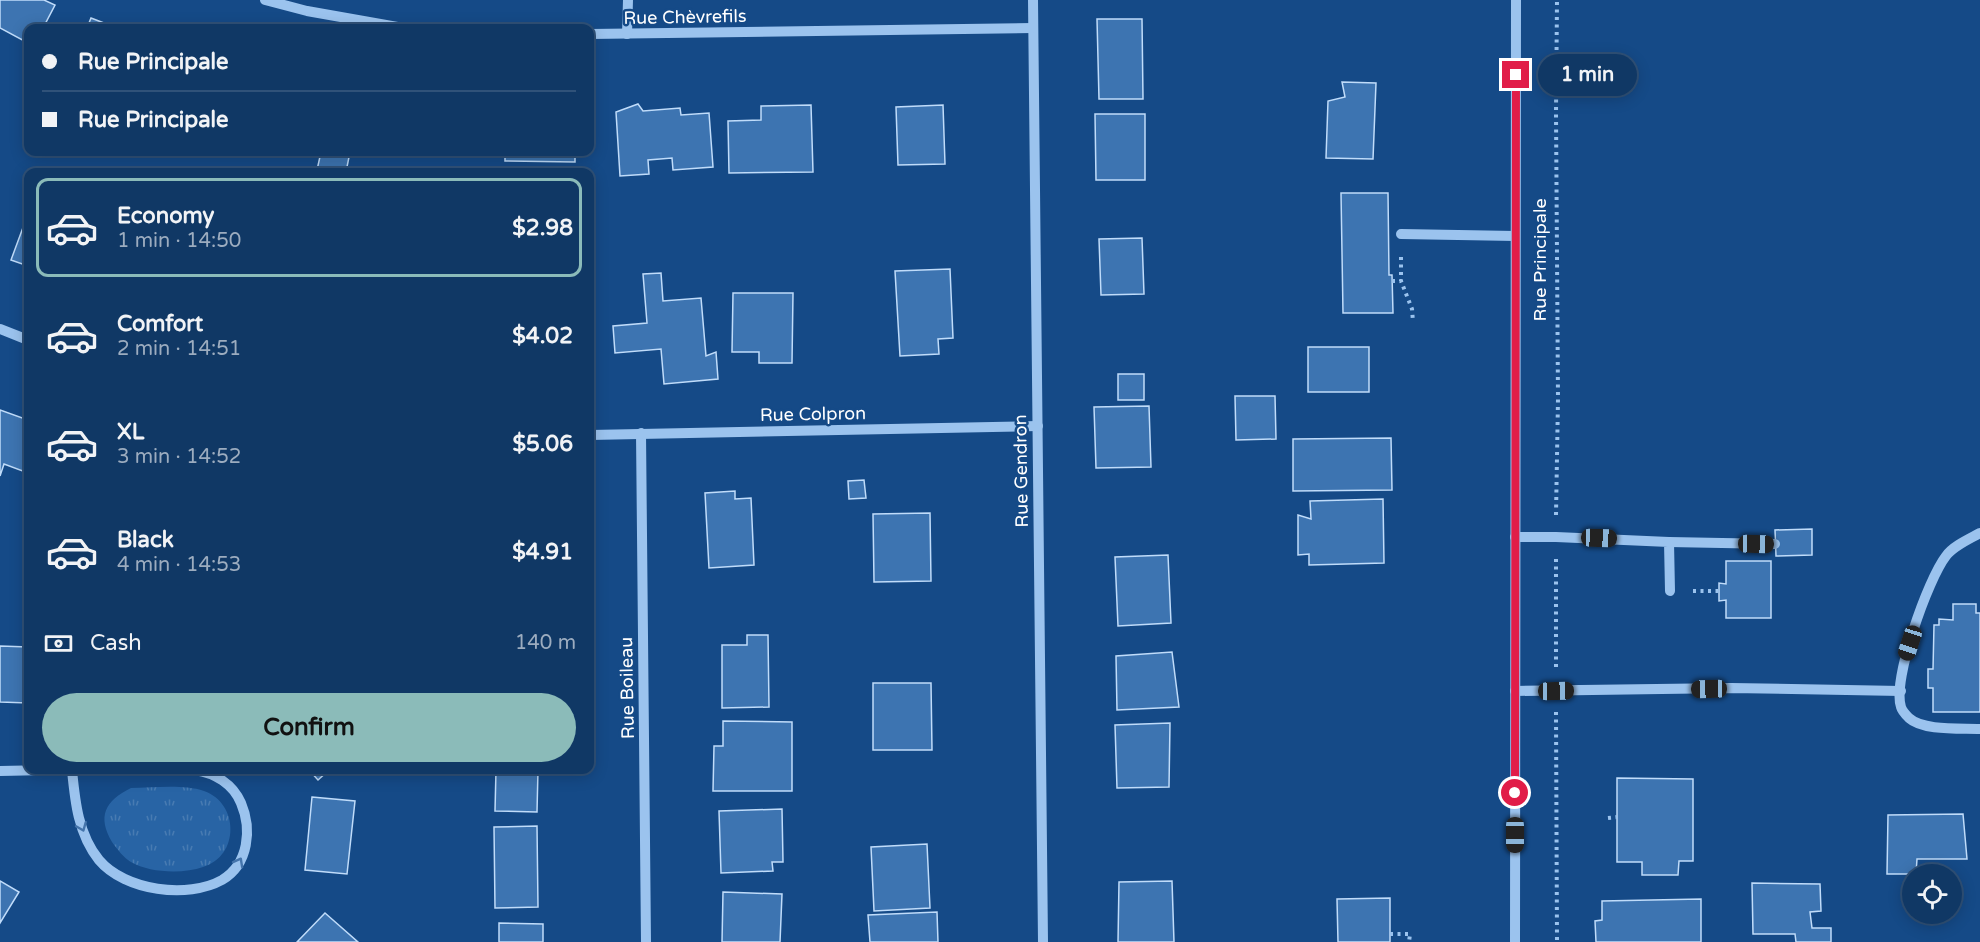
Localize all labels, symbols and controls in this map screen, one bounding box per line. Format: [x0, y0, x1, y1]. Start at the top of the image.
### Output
street label: Rue Chèvrefils [623, 5, 747, 29]
text: Rue Principale [78, 49, 229, 75]
callout: 1 min [1537, 54, 1636, 96]
route end [1502, 61, 1529, 88]
text: 1 min [1561, 63, 1614, 87]
text: Rue Principale [78, 107, 229, 133]
street label: Rue Principale [1529, 198, 1551, 322]
icon: car [45, 201, 99, 255]
text: Economy [117, 203, 214, 229]
text: $2.98 [512, 215, 573, 241]
text: 1 min · 14:50 [117, 229, 241, 253]
icon: car [45, 309, 99, 363]
text: Comfort [117, 311, 203, 337]
text: $4.02 [512, 323, 573, 349]
text: 2 min · 14:51 [117, 337, 241, 361]
street label: Rue Colpron [760, 402, 866, 426]
street label: Rue Gendron [1009, 414, 1033, 528]
icon: car [45, 417, 99, 471]
text: XL [117, 419, 144, 445]
text: $5.06 [512, 431, 573, 457]
text: 3 min · 14:52 [117, 445, 241, 469]
icon: car [45, 525, 99, 579]
text: Black [117, 527, 174, 553]
car [1581, 528, 1617, 548]
car [1738, 535, 1774, 553]
text: $4.91 [512, 539, 573, 565]
text: 4 min · 14:53 [117, 553, 241, 577]
car [1896, 623, 1924, 663]
icon: cash [42, 627, 75, 660]
text: Cash [90, 630, 142, 656]
text: 140 m [515, 631, 576, 655]
street label: Rue Boileau [615, 637, 639, 739]
car [1691, 680, 1727, 698]
car [1538, 682, 1574, 700]
button: Confirm [42, 693, 576, 762]
route start [1501, 779, 1528, 806]
car [1506, 817, 1524, 853]
one-way arrow [75, 820, 87, 831]
one-way arrow [231, 858, 243, 868]
map controls [1902, 864, 1962, 924]
button: locate [1902, 864, 1962, 924]

